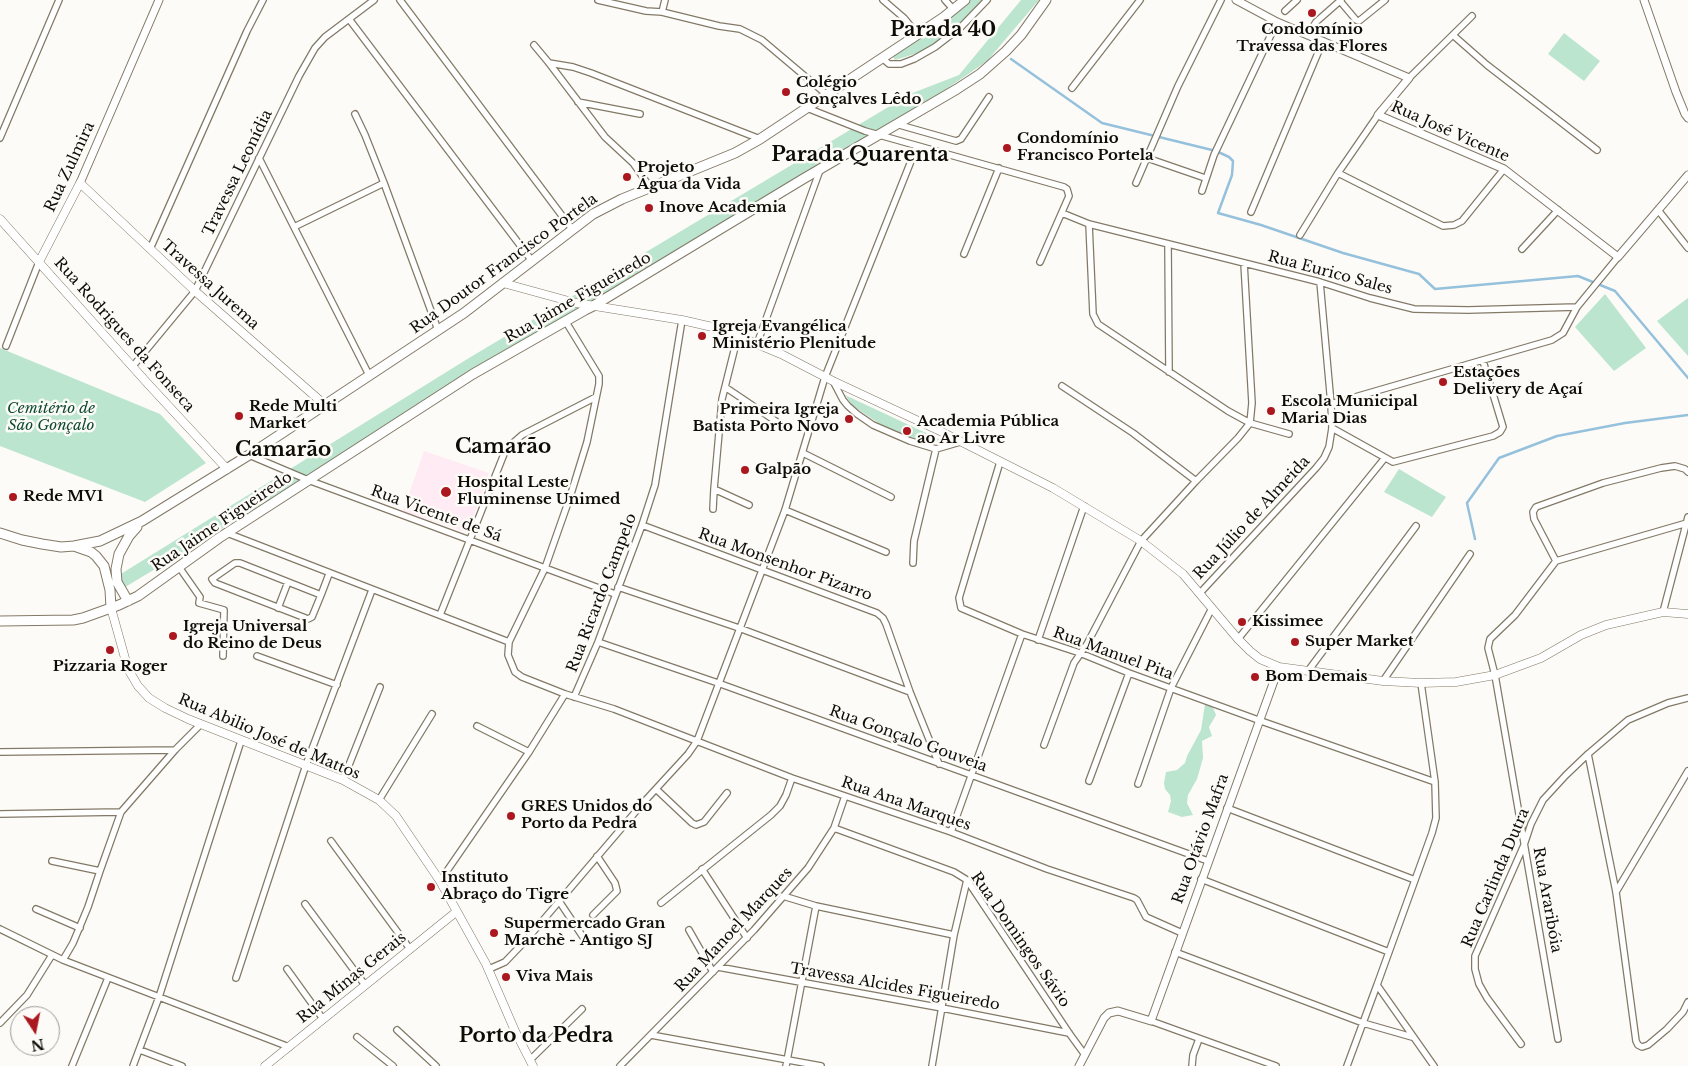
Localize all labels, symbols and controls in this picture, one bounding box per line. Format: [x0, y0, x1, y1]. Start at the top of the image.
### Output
marker: Condomínio Travessa das Flores [1306, 7, 1318, 19]
district label: Parada 40 [890, 18, 996, 42]
place label: Condomínio Travessa das Flores [1237, 21, 1387, 56]
place label: Colégio Gonçalves Lêdo [796, 74, 921, 109]
marker: Colégio Gonçalves Lêdo [780, 86, 792, 98]
street label: Rua José Vicente [1388, 98, 1512, 166]
street label: Travessa Leonídia [200, 107, 276, 239]
street label: Rua Zulmira [41, 119, 99, 215]
place label: Condomínio Francisco Portela [1017, 130, 1154, 165]
marker: Condomínio Francisco Portela [1001, 142, 1013, 154]
district label: Parada Quarenta [771, 143, 949, 167]
place label: Projeto Água da Vida [637, 159, 741, 194]
marker: Projeto Água da Vida [621, 171, 633, 183]
street label: Rua Doutor Francisco Portela [407, 190, 601, 338]
place label: Inove Academia [659, 199, 786, 217]
marker: Inove Academia [643, 202, 655, 214]
street label: Travessa Jurema [157, 236, 263, 334]
street label: Rua Eurico Sales [1266, 248, 1394, 298]
street label: Rua Jaime Figueiredo [502, 249, 654, 347]
street label: Rua Rodrigues da Fonseca [50, 254, 198, 416]
place label: Igreja Evangélica Ministério Plenitude [712, 318, 876, 353]
marker: Igreja Evangélica Ministério Plenitude [696, 330, 708, 342]
place label: Estações Delivery de Açaí [1453, 364, 1583, 399]
marker: Estações Delivery de Açaí [1437, 376, 1449, 388]
place label: Escola Municipal Maria Dias [1281, 393, 1418, 428]
place label: Rede Multi Market [249, 398, 337, 433]
park label: Cemitério de São Gonçalo [7, 400, 95, 435]
place label: Primeira Igreja Batista Porto Novo [692, 401, 839, 436]
marker: Escola Municipal Maria Dias [1265, 405, 1277, 417]
marker: Rede Multi Market [233, 410, 245, 422]
marker: Primeira Igreja Batista Porto Novo [843, 413, 855, 425]
place label: Academia Pública ao Ar Livre [917, 413, 1059, 448]
marker: Academia Pública ao Ar Livre [901, 425, 913, 437]
district label: Camarão [455, 435, 551, 459]
district label: Camarão [235, 438, 331, 462]
street label: Rua Júlio de Almeida [1190, 453, 1314, 583]
place label: Galpão [755, 461, 811, 479]
marker: Galpão [739, 464, 751, 476]
street label: Rua Jaime Figueiredo [148, 468, 296, 576]
place label: Hospital Leste Fluminense Unimed [457, 474, 621, 509]
street label: Rua Vicente de Sá [368, 482, 504, 546]
marker: Hospital Leste Fluminense Unimed [439, 485, 453, 499]
place label: Rede MV1 [23, 488, 103, 506]
marker: Rede MV1 [7, 491, 19, 503]
street label: Rua Ricardo Campelo [563, 511, 641, 675]
street label: Rua Monsenhor Pizarro [695, 525, 875, 605]
place label: Kissimee [1252, 613, 1323, 631]
marker: Kissimee [1236, 616, 1248, 628]
place label: Igreja Universal do Reino de Deus [183, 618, 322, 653]
street label: Rua Manuel Pita [1050, 624, 1176, 684]
marker: Igreja Universal do Reino de Deus [167, 630, 179, 642]
place label: Super Market [1305, 633, 1414, 651]
marker: Super Market [1289, 636, 1301, 648]
marker: Pizzaria Roger [104, 644, 116, 656]
place label: Pizzaria Roger [53, 658, 167, 676]
place label: Bom Demais [1265, 668, 1368, 686]
marker: Bom Demais [1249, 671, 1261, 683]
street label: Rua Abilio José de Mattos [175, 690, 363, 784]
street label: Rua Gonçalo Gouveia [827, 702, 989, 776]
street label: Rua Otávio Mafra [1169, 772, 1233, 906]
street label: Rua Ana Marques [839, 773, 973, 835]
place label: GRES Unidos do Porto da Pedra [521, 798, 652, 833]
street label: Rua Carlinda Dutra [1459, 806, 1533, 950]
marker: GRES Unidos do Porto da Pedra [505, 810, 517, 822]
street label: Rua Araribóia [1529, 846, 1565, 954]
street label: Rua Manoel Marques [672, 864, 796, 996]
place label: Instituto Abraço do Tigre [441, 869, 569, 904]
street label: Rua Domingos Sávio [967, 869, 1073, 1011]
marker: Instituto Abraço do Tigre [425, 881, 437, 893]
place label: Supermercado Gran Marchè - Antigo SJ [504, 915, 665, 950]
marker: Supermercado Gran Marchè - Antigo SJ [488, 927, 500, 939]
street label: Rua Minas Gerais [294, 929, 410, 1027]
street label: Travessa Alcides Figueiredo [789, 960, 1001, 1014]
place label: Viva Mais [516, 968, 593, 986]
marker: Viva Mais [500, 971, 512, 983]
north arrow [10, 1006, 60, 1056]
district label: Porto da Pedra [459, 1024, 613, 1048]
text: N [29, 1035, 46, 1055]

